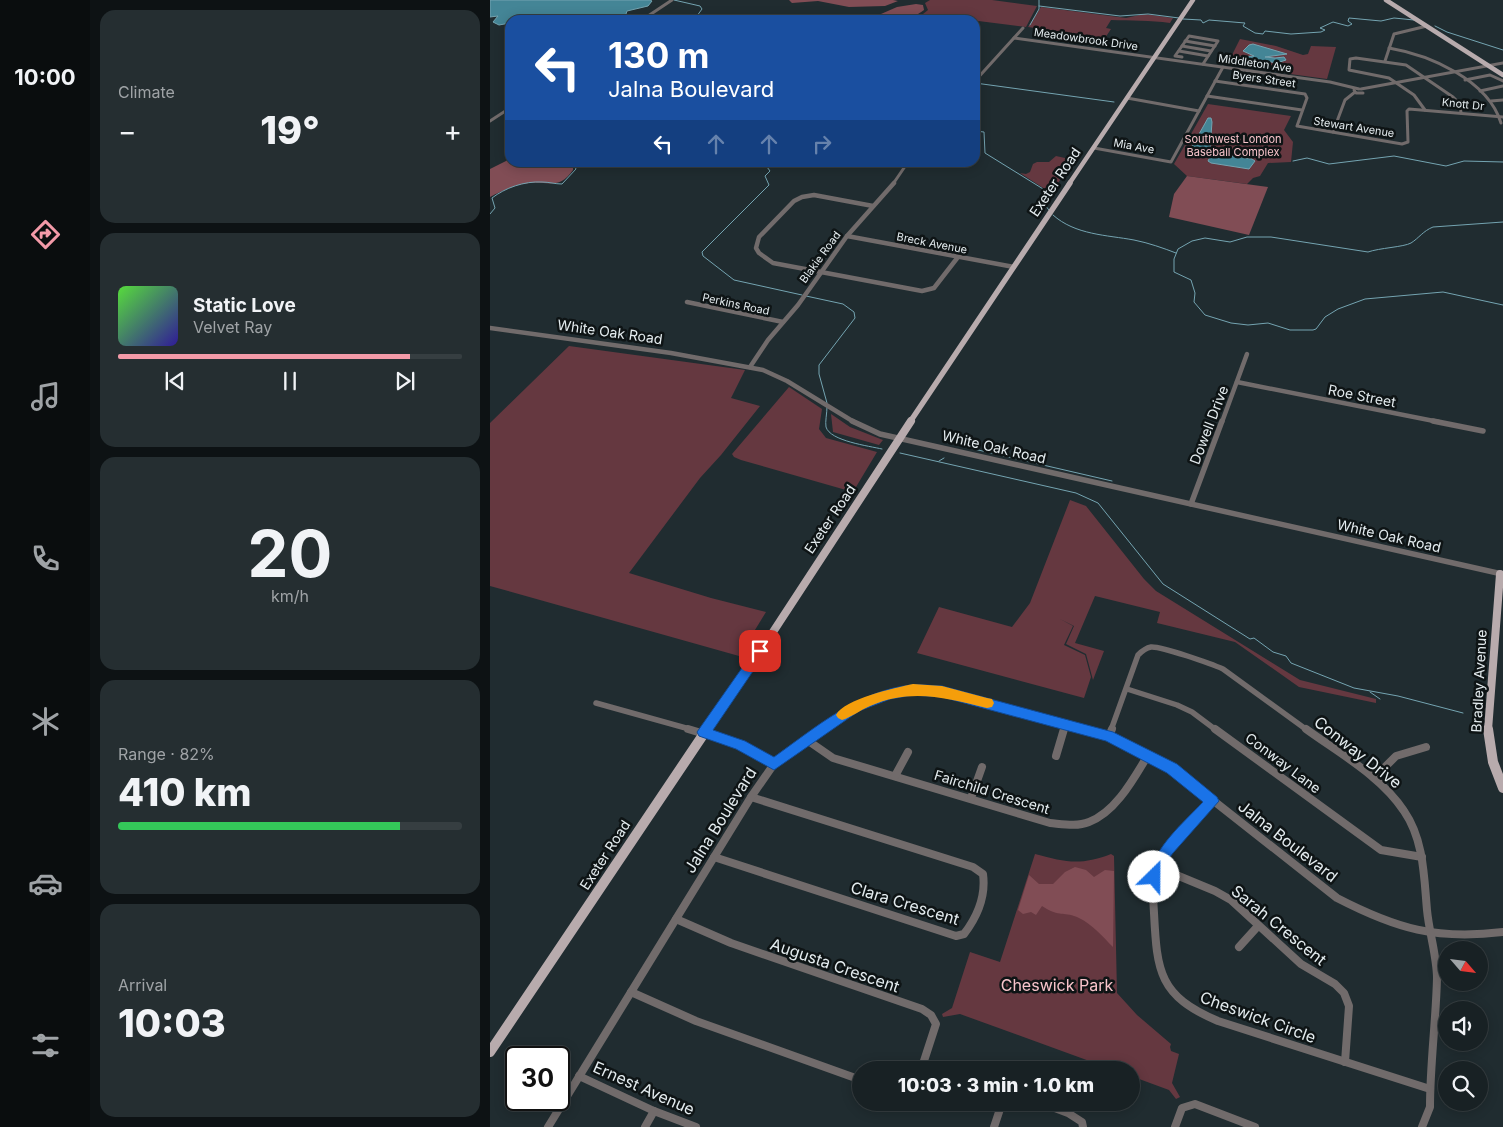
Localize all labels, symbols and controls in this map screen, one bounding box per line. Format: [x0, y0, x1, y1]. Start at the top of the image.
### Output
street label: Meadowbrook Drive [1033, 25, 1139, 53]
text: 130 m [608, 34, 710, 76]
icon: left [525, 35, 590, 100]
street label: Middleton Ave [1217, 51, 1293, 75]
text: 10:00 [14, 64, 76, 90]
street label: Byers Street [1231, 68, 1297, 90]
text: Jalna Boulevard [608, 76, 774, 102]
text: Climate [118, 82, 175, 102]
street label: Knott Dr [1441, 95, 1485, 113]
text: 19° [260, 107, 320, 153]
text: − [118, 114, 137, 148]
text: + [443, 114, 462, 148]
street label: Stewart Avenue [1313, 114, 1395, 140]
icon: left [649, 130, 677, 158]
icon: ahead [702, 130, 730, 158]
icon: ahead [755, 130, 783, 158]
icon: right [808, 130, 836, 158]
park label: Southwest London Baseball Complex [1184, 132, 1282, 159]
street label: Mia Ave [1113, 136, 1155, 156]
street label: Exeter Road [1025, 144, 1084, 219]
icon: directions [28, 217, 63, 252]
street label: Blakie Road [796, 228, 844, 286]
street label: Breck Avenue [896, 229, 968, 257]
street label: Perkins Road [701, 290, 771, 318]
text: Static Love [193, 294, 296, 317]
street label: White Oak Road [556, 316, 664, 347]
text: Velvet Ray [193, 317, 272, 337]
icon: previous [161, 367, 189, 395]
icon: pause [276, 367, 304, 395]
icon: next [391, 367, 419, 395]
icon: music [28, 379, 63, 414]
street label: Roe Street [1327, 381, 1398, 410]
street label: Dowell Drive [1186, 383, 1231, 467]
street label: White Oak Road [941, 426, 1048, 467]
street label: Exeter Road [800, 481, 859, 556]
text: 20 [248, 514, 332, 593]
street label: White Oak Road [1336, 515, 1443, 556]
icon: phone [28, 541, 63, 576]
text: km/h [271, 586, 309, 606]
street label: Bradley Avenue [1467, 629, 1490, 733]
pin [739, 630, 781, 672]
icon: arrive [746, 637, 774, 665]
icon: climate [28, 704, 63, 739]
street label: Conway Drive [1310, 712, 1406, 792]
street label: Conway Lane [1242, 729, 1324, 796]
text: Range · 82% [118, 744, 215, 764]
street label: Jalna Boulevard [680, 763, 760, 877]
street label: Fairchild Crescent [932, 766, 1052, 817]
text: 410 km [118, 769, 252, 815]
street label: Jalna Boulevard [1234, 796, 1342, 886]
street label: Exeter Road [576, 817, 633, 893]
position arrow [1127, 850, 1179, 902]
icon: car [28, 866, 63, 901]
street label: Clara Crescent [848, 877, 962, 929]
street label: Sarah Crescent [1227, 881, 1331, 969]
street label: Augusta Crescent [768, 934, 902, 996]
north arrow [1438, 941, 1488, 991]
map controls [1438, 941, 1488, 1111]
text: Arrival [118, 975, 167, 995]
park label: Cheswick Park [1001, 975, 1114, 995]
street label: Cheswick Circle [1197, 987, 1319, 1047]
text: 10:03 [118, 1000, 226, 1046]
button: sound [1438, 1001, 1488, 1051]
icon: filters [28, 1028, 63, 1063]
speed limit sign: 30 [505, 1046, 570, 1111]
street label: Ernest Avenue [590, 1057, 698, 1119]
button: search [1438, 1061, 1488, 1111]
text: 10:03 · 3 min · 1.0 km [898, 1074, 1094, 1097]

